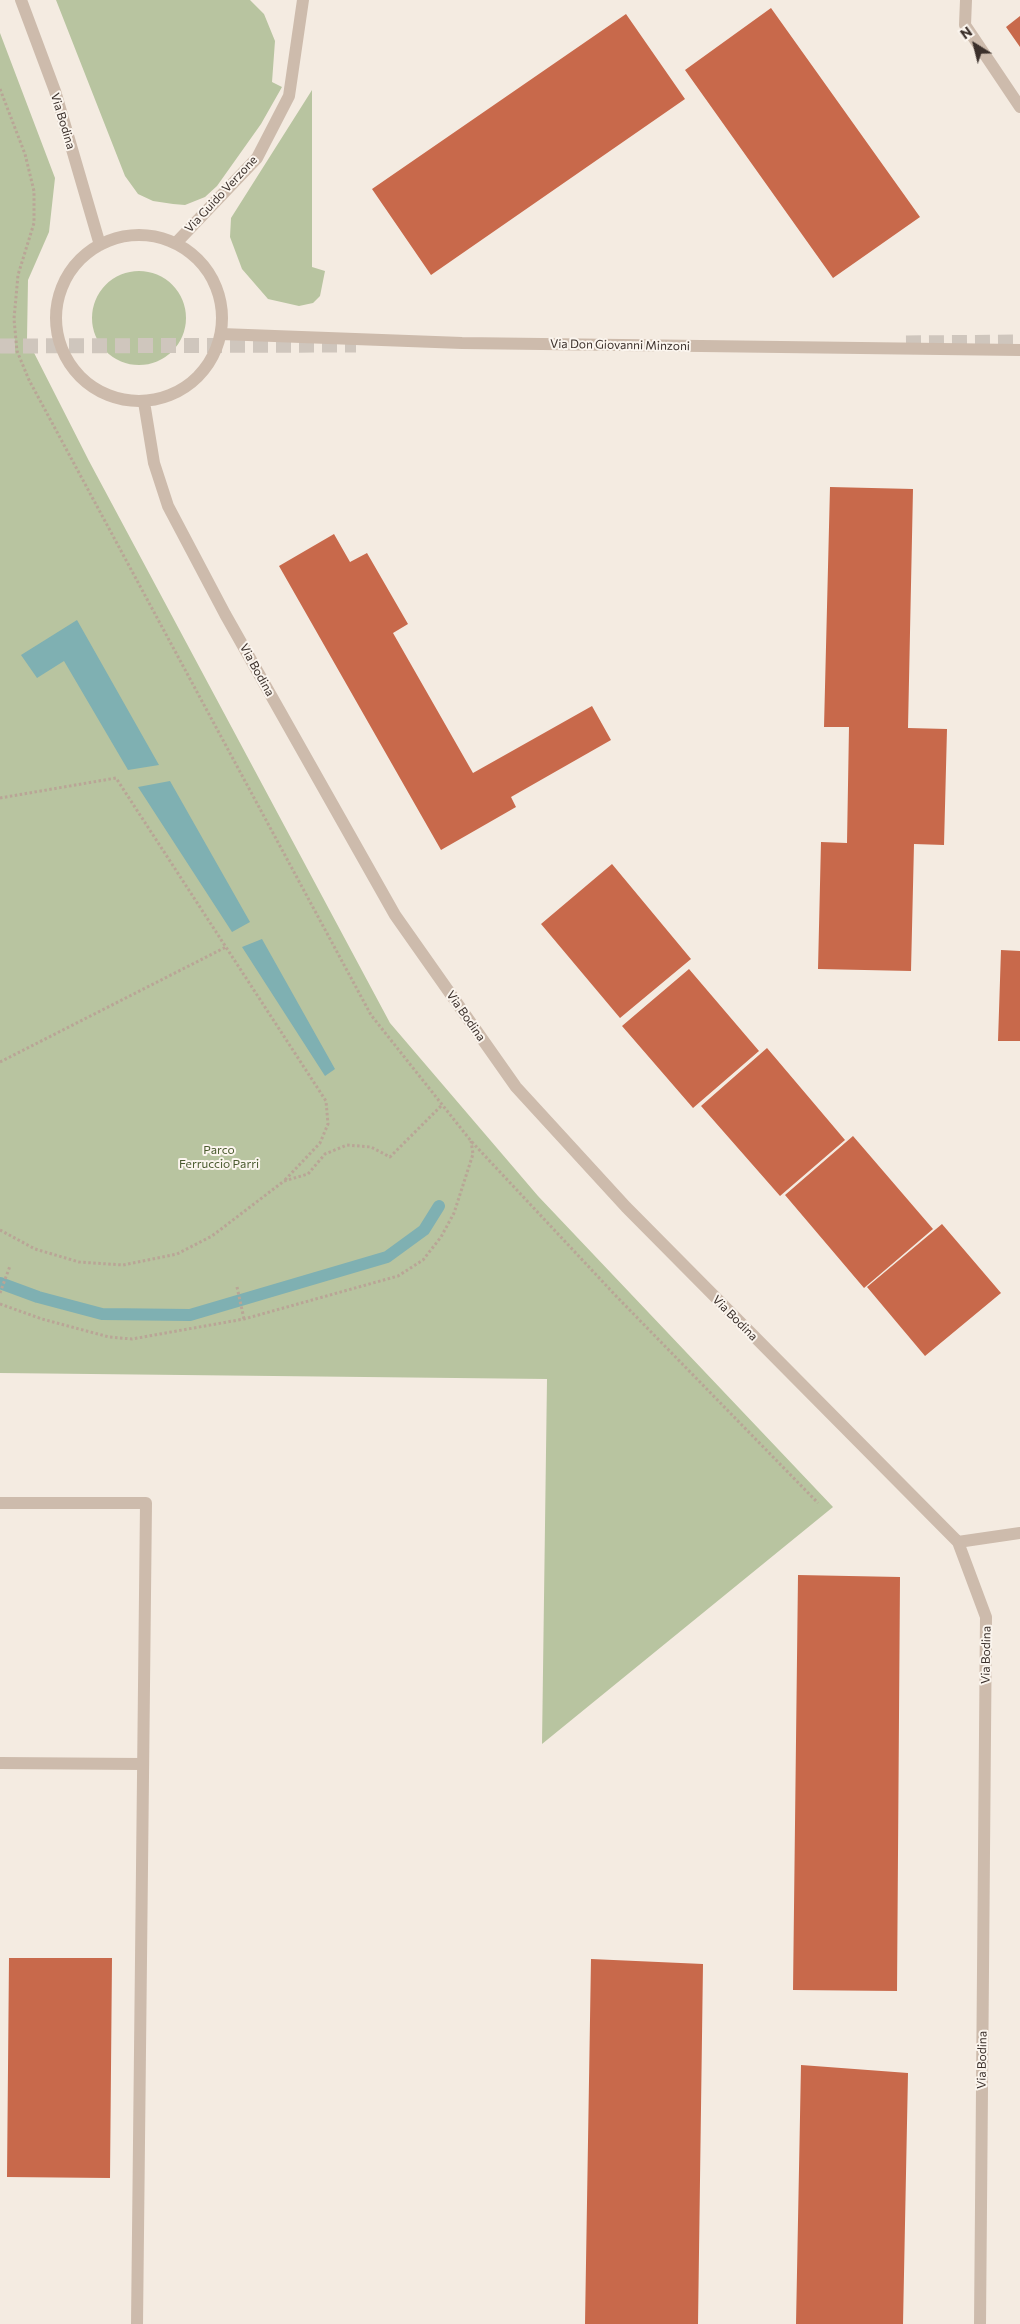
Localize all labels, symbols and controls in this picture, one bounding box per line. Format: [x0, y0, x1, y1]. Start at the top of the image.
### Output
north arrow [950, 20, 1000, 70]
text: N [957, 22, 975, 42]
street label: Via Bodina [48, 91, 78, 151]
street label: Via Guido Verzone [182, 153, 260, 235]
street label: Via Don Giovanni Minzoni [550, 337, 690, 353]
street label: Via Bodina [237, 641, 277, 699]
street label: Via Bodina [443, 988, 489, 1044]
park label: Parco Ferruccio Parri [179, 1143, 259, 1171]
street label: Via Bodina [709, 1292, 761, 1344]
street label: Via Bodina [978, 1626, 994, 1684]
street label: Via Bodina [974, 2031, 990, 2089]

